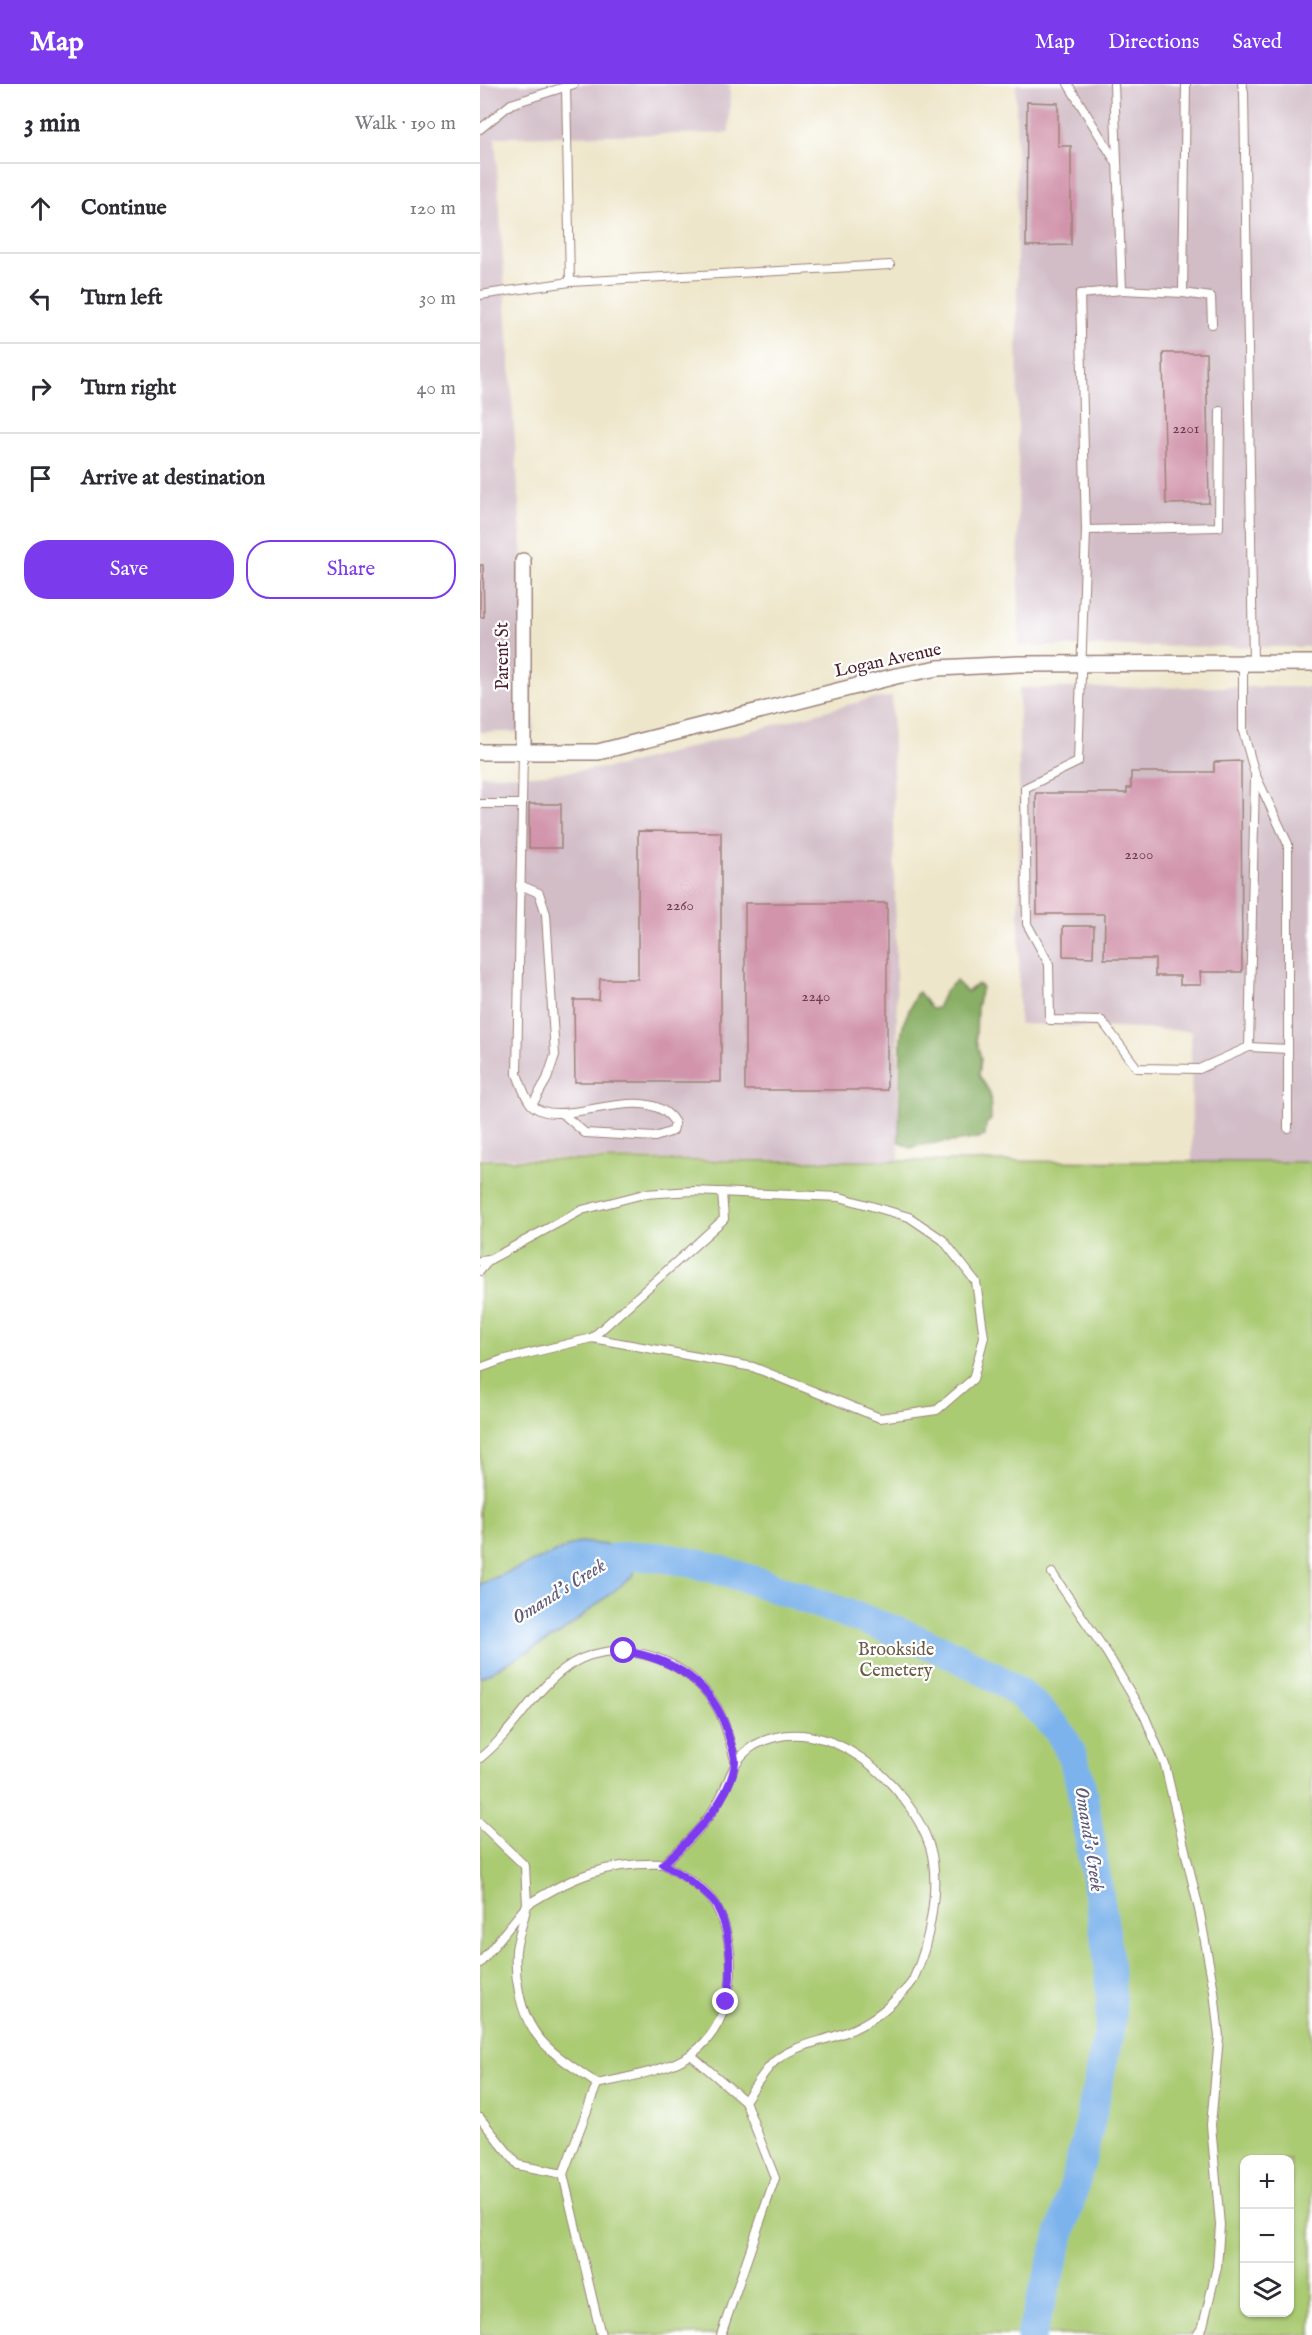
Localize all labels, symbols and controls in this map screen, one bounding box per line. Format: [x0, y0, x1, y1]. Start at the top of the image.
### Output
text: Map [30, 25, 84, 60]
text: Map [1035, 29, 1075, 56]
text: Directions [1108, 29, 1199, 56]
text: Saved [1232, 29, 1282, 56]
text: 3 min [24, 107, 80, 140]
text: Walk · 190 m [354, 111, 456, 136]
icon: ahead [24, 192, 57, 225]
text: Continue [81, 194, 167, 222]
text: 120 m [410, 196, 456, 221]
icon: left [24, 282, 57, 315]
text: Turn left [81, 284, 163, 312]
text: 30 m [419, 286, 456, 311]
icon: right [24, 372, 57, 405]
text: Turn right [81, 374, 176, 402]
text: 40 m [417, 376, 456, 401]
house number: 2201 [1173, 419, 1199, 438]
icon: arrive [24, 462, 57, 495]
text: Arrive at destination [81, 464, 265, 492]
button: Save [24, 540, 234, 599]
button: Share [246, 540, 456, 599]
street label: Parent St [492, 622, 515, 690]
street label: Logan Avenue [832, 638, 944, 684]
house number: 2200 [1125, 845, 1153, 864]
house number: 2260 [666, 896, 694, 915]
house number: 2240 [802, 987, 830, 1006]
water label: Omand's Creek [507, 1553, 611, 1631]
route start [610, 1637, 636, 1663]
park label: Brookside Cemetery [858, 1639, 934, 1683]
water label: Omand's Creek [1068, 1785, 1110, 1893]
route end [712, 1988, 738, 2014]
map controls [1240, 2155, 1294, 2317]
button: + [1240, 2155, 1294, 2209]
button: − [1240, 2209, 1294, 2263]
button: layers [1240, 2263, 1294, 2317]

